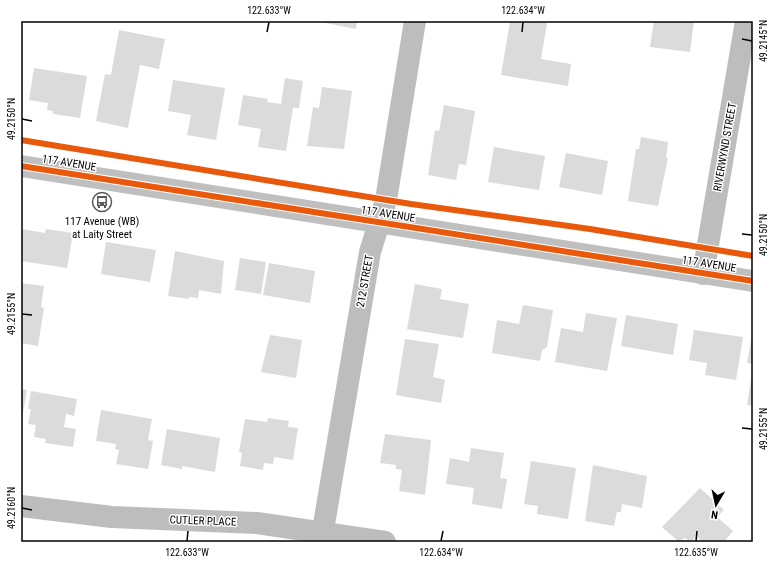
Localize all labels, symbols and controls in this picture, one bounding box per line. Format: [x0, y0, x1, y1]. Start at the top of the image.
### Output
text: 122.633°W [247, 5, 291, 16]
text: 122.634°W [501, 5, 545, 16]
text: 49.2145°N [758, 20, 769, 62]
text: 49.2150°N [6, 98, 17, 140]
street label: RIVERWYND STREET [711, 101, 739, 192]
street label: 117 AVENUE [41, 152, 98, 174]
bus stop icon: 117 Avenue (WB) at Laity Street [91, 191, 113, 213]
street label: 117 AVENUE [360, 203, 417, 225]
text: 49.2150°N [758, 214, 769, 256]
place label: 117 Avenue (WB) at Laity Street [65, 215, 139, 241]
street label: 117 AVENUE [681, 253, 738, 275]
street label: 212 STREET [354, 254, 376, 308]
text: 49.2155°N [6, 293, 17, 335]
text: 49.2155°N [758, 408, 769, 450]
north arrow [696, 485, 736, 525]
text: 49.2160°N [6, 487, 17, 529]
text: N [710, 507, 719, 521]
street label: CUTLER PLACE [169, 513, 237, 529]
text: 122.633°W [165, 547, 209, 558]
text: 122.634°W [419, 547, 463, 558]
text: 122.635°W [674, 547, 718, 558]

